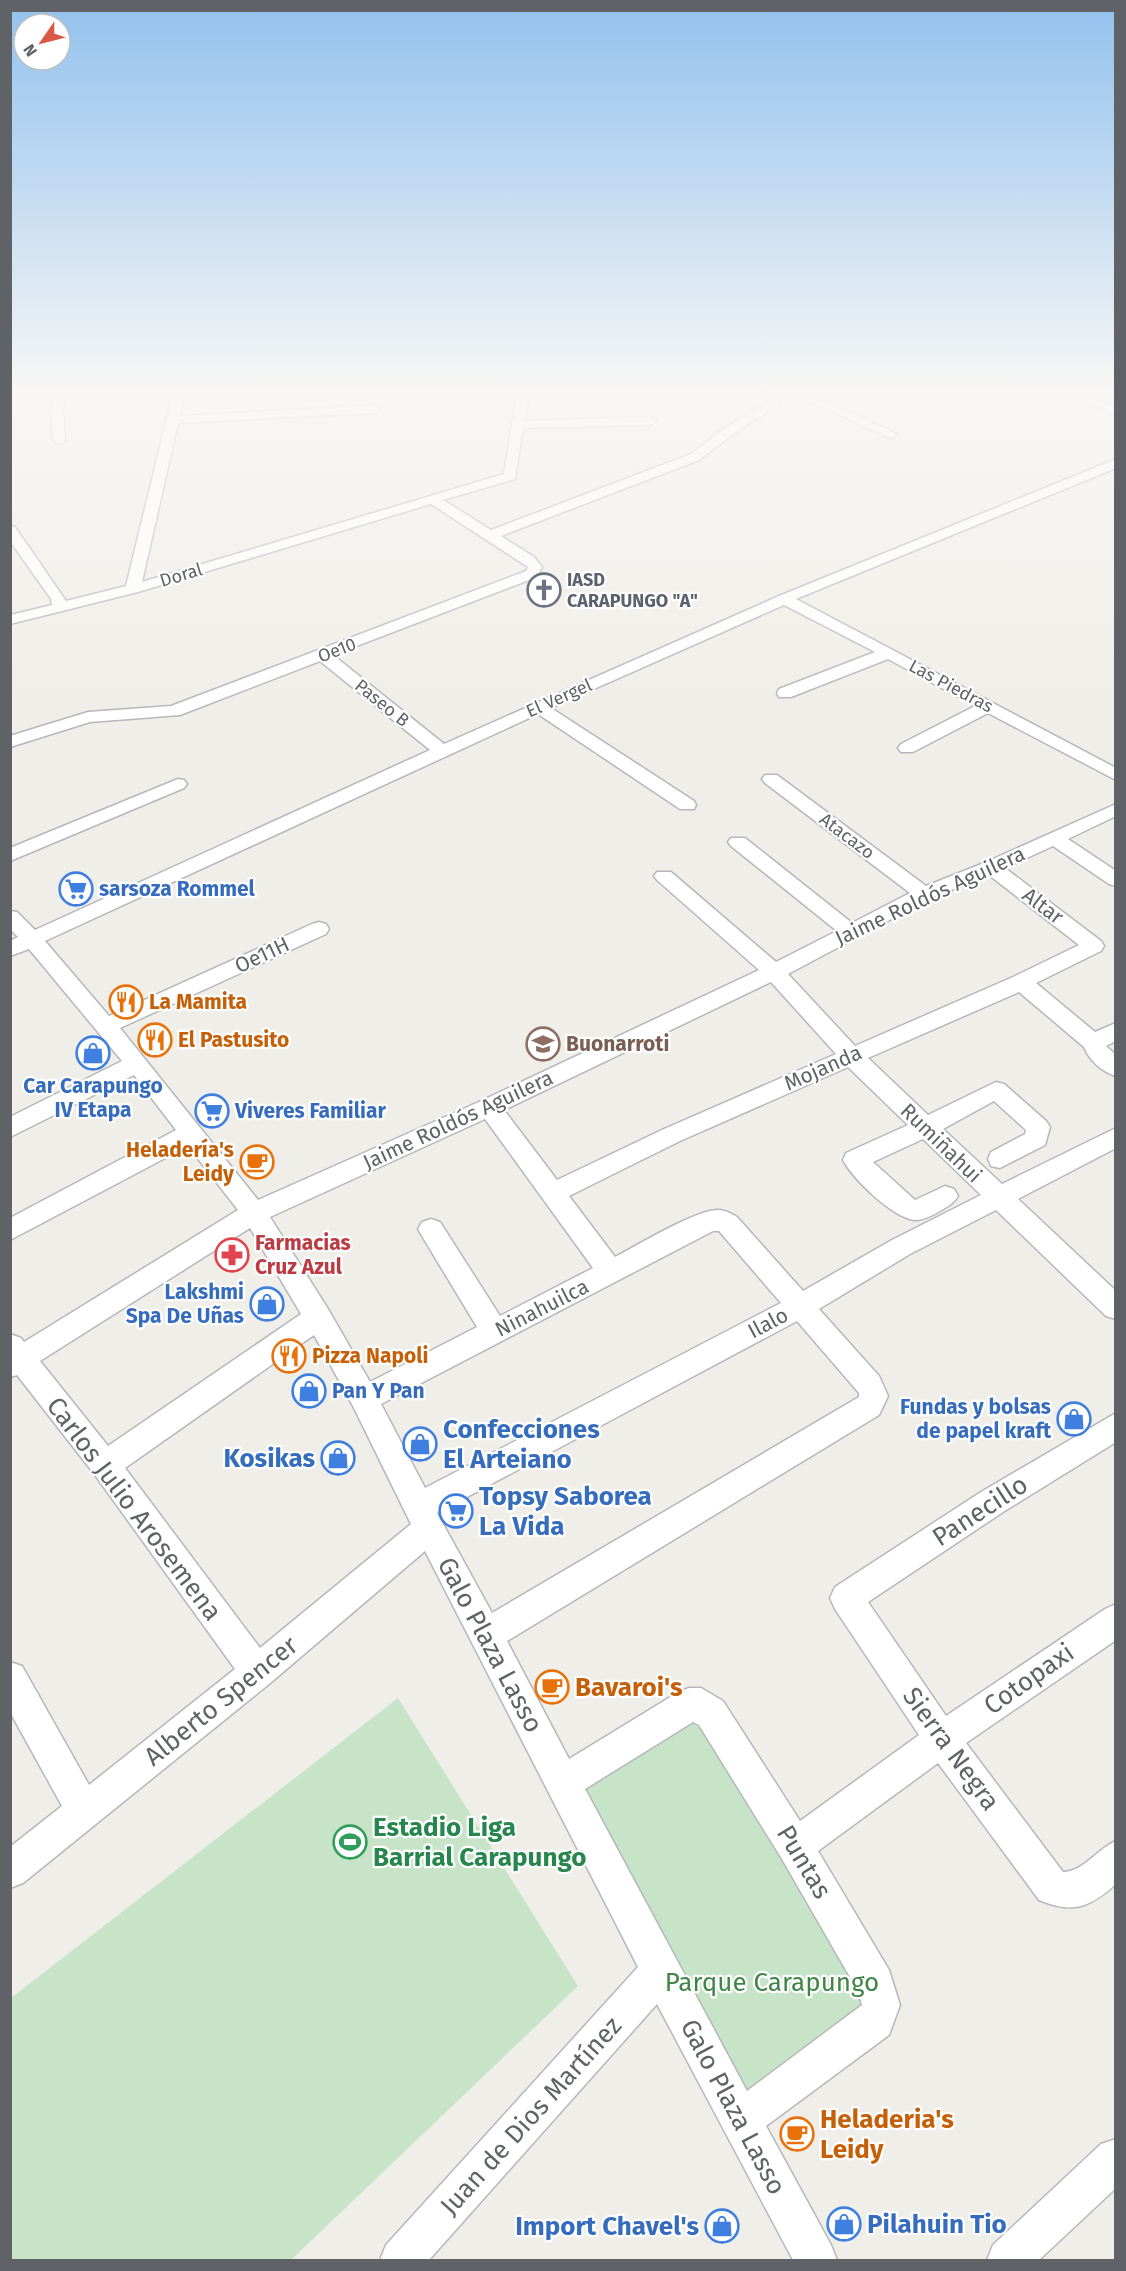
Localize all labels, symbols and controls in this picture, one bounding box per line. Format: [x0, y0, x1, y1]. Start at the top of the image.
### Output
north arrow [12, 12, 72, 72]
text: N [19, 41, 41, 60]
street label: Doral [157, 558, 205, 592]
place label: IASD CARAPUNGO "A" [567, 569, 698, 612]
church icon: IASD CARAPUNGO "A" [526, 572, 562, 608]
street label: Oe10 [315, 633, 359, 667]
street label: Las Piedras [905, 655, 997, 717]
street label: Paseo B [350, 674, 414, 732]
street label: El Vergel [523, 674, 595, 722]
street label: Atacazo [815, 808, 879, 864]
street label: Jaime Roldós Aguilera [831, 841, 1029, 951]
supermarket icon: sarsoza Rommel [58, 871, 94, 907]
place label: sarsoza Rommel [99, 876, 256, 902]
street label: Altar [1017, 882, 1069, 930]
street label: Oe11H [231, 931, 293, 979]
restaurant icon: La Mamita [108, 984, 144, 1020]
place label: La Mamita [149, 989, 247, 1015]
restaurant icon: El Pastusito [137, 1022, 173, 1058]
school or university icon: Buonarroti [525, 1026, 561, 1062]
place label: El Pastusito [178, 1027, 289, 1053]
place label: Buonarroti [566, 1031, 669, 1057]
shop icon: Car Carapungo IV Etapa [75, 1035, 111, 1071]
street label: Mojanda [780, 1039, 866, 1097]
street label: Jaime Roldós Aguilera [359, 1065, 557, 1175]
place label: Car Carapungo IV Etapa [23, 1073, 163, 1123]
supermarket icon: Viveres Familiar [194, 1093, 230, 1129]
place label: Viveres Familiar [234, 1098, 386, 1124]
street label: Rumiñahui [895, 1098, 987, 1188]
place label: Heladería's Leidy [126, 1137, 234, 1187]
cafe icon: Heladería's Leidy [239, 1144, 275, 1180]
place label: Farmacias Cruz Azul [255, 1230, 351, 1280]
pharmacy icon: Farmacias Cruz Azul [214, 1237, 250, 1273]
street label: Ninahuilca [491, 1273, 593, 1343]
place label: Lakshmi Spa De Uñas [126, 1279, 244, 1329]
shop icon: Lakshmi Spa De Uñas [249, 1286, 285, 1322]
street label: Ilalo [743, 1302, 793, 1344]
restaurant icon: Pizza Napoli [271, 1338, 307, 1374]
place label: Pizza Napoli [312, 1343, 428, 1369]
shop icon: Pan Y Pan [291, 1373, 327, 1409]
place label: Pan Y Pan [332, 1378, 425, 1404]
street label: Carlos Julio Arosemena [40, 1391, 228, 1627]
place label: Fundas y bolsas de papel kraft [900, 1394, 1052, 1444]
shop icon: Fundas y bolsas de papel kraft [1056, 1401, 1092, 1437]
place label: Confecciones El Arteiano [443, 1414, 600, 1475]
shop icon: Confecciones El Arteiano [402, 1426, 438, 1462]
shop icon: Kosikas [320, 1440, 356, 1476]
place label: Kosikas [223, 1443, 315, 1474]
street label: Panecillo [927, 1469, 1033, 1553]
place label: Topsy Saborea La Vida [479, 1481, 652, 1542]
supermarket icon: Topsy Saborea La Vida [438, 1493, 474, 1529]
street label: Galo Plaza Lasso [431, 1552, 549, 1738]
street label: Alberto Spencer [138, 1630, 304, 1772]
street label: Cotopaxi [978, 1637, 1080, 1721]
cafe icon: Bavaroi's [534, 1669, 570, 1705]
place label: Bavaroi's [575, 1672, 683, 1703]
street label: Sierra Negra [896, 1681, 1006, 1817]
place label: Estadio Liga Barrial Carapungo [373, 1812, 586, 1873]
street label: Puntas [770, 1820, 838, 1904]
sports icon: Estadio Liga Barrial Carapungo [332, 1824, 368, 1860]
park label: Parque Carapungo [665, 1967, 879, 1998]
street label: Juan de Dios Martínez [434, 2011, 628, 2221]
street label: Galo Plaza Lasso [674, 2014, 792, 2200]
place label: Heladeria's Leidy [820, 2104, 954, 2165]
cafe icon: Heladeria's Leidy [779, 2116, 815, 2152]
shop icon: Pilahuin Tio [826, 2206, 862, 2242]
shop icon: Import Chavel's [704, 2208, 740, 2244]
place label: Pilahuin Tio [867, 2209, 1007, 2240]
place label: Import Chavel's [515, 2211, 699, 2242]

